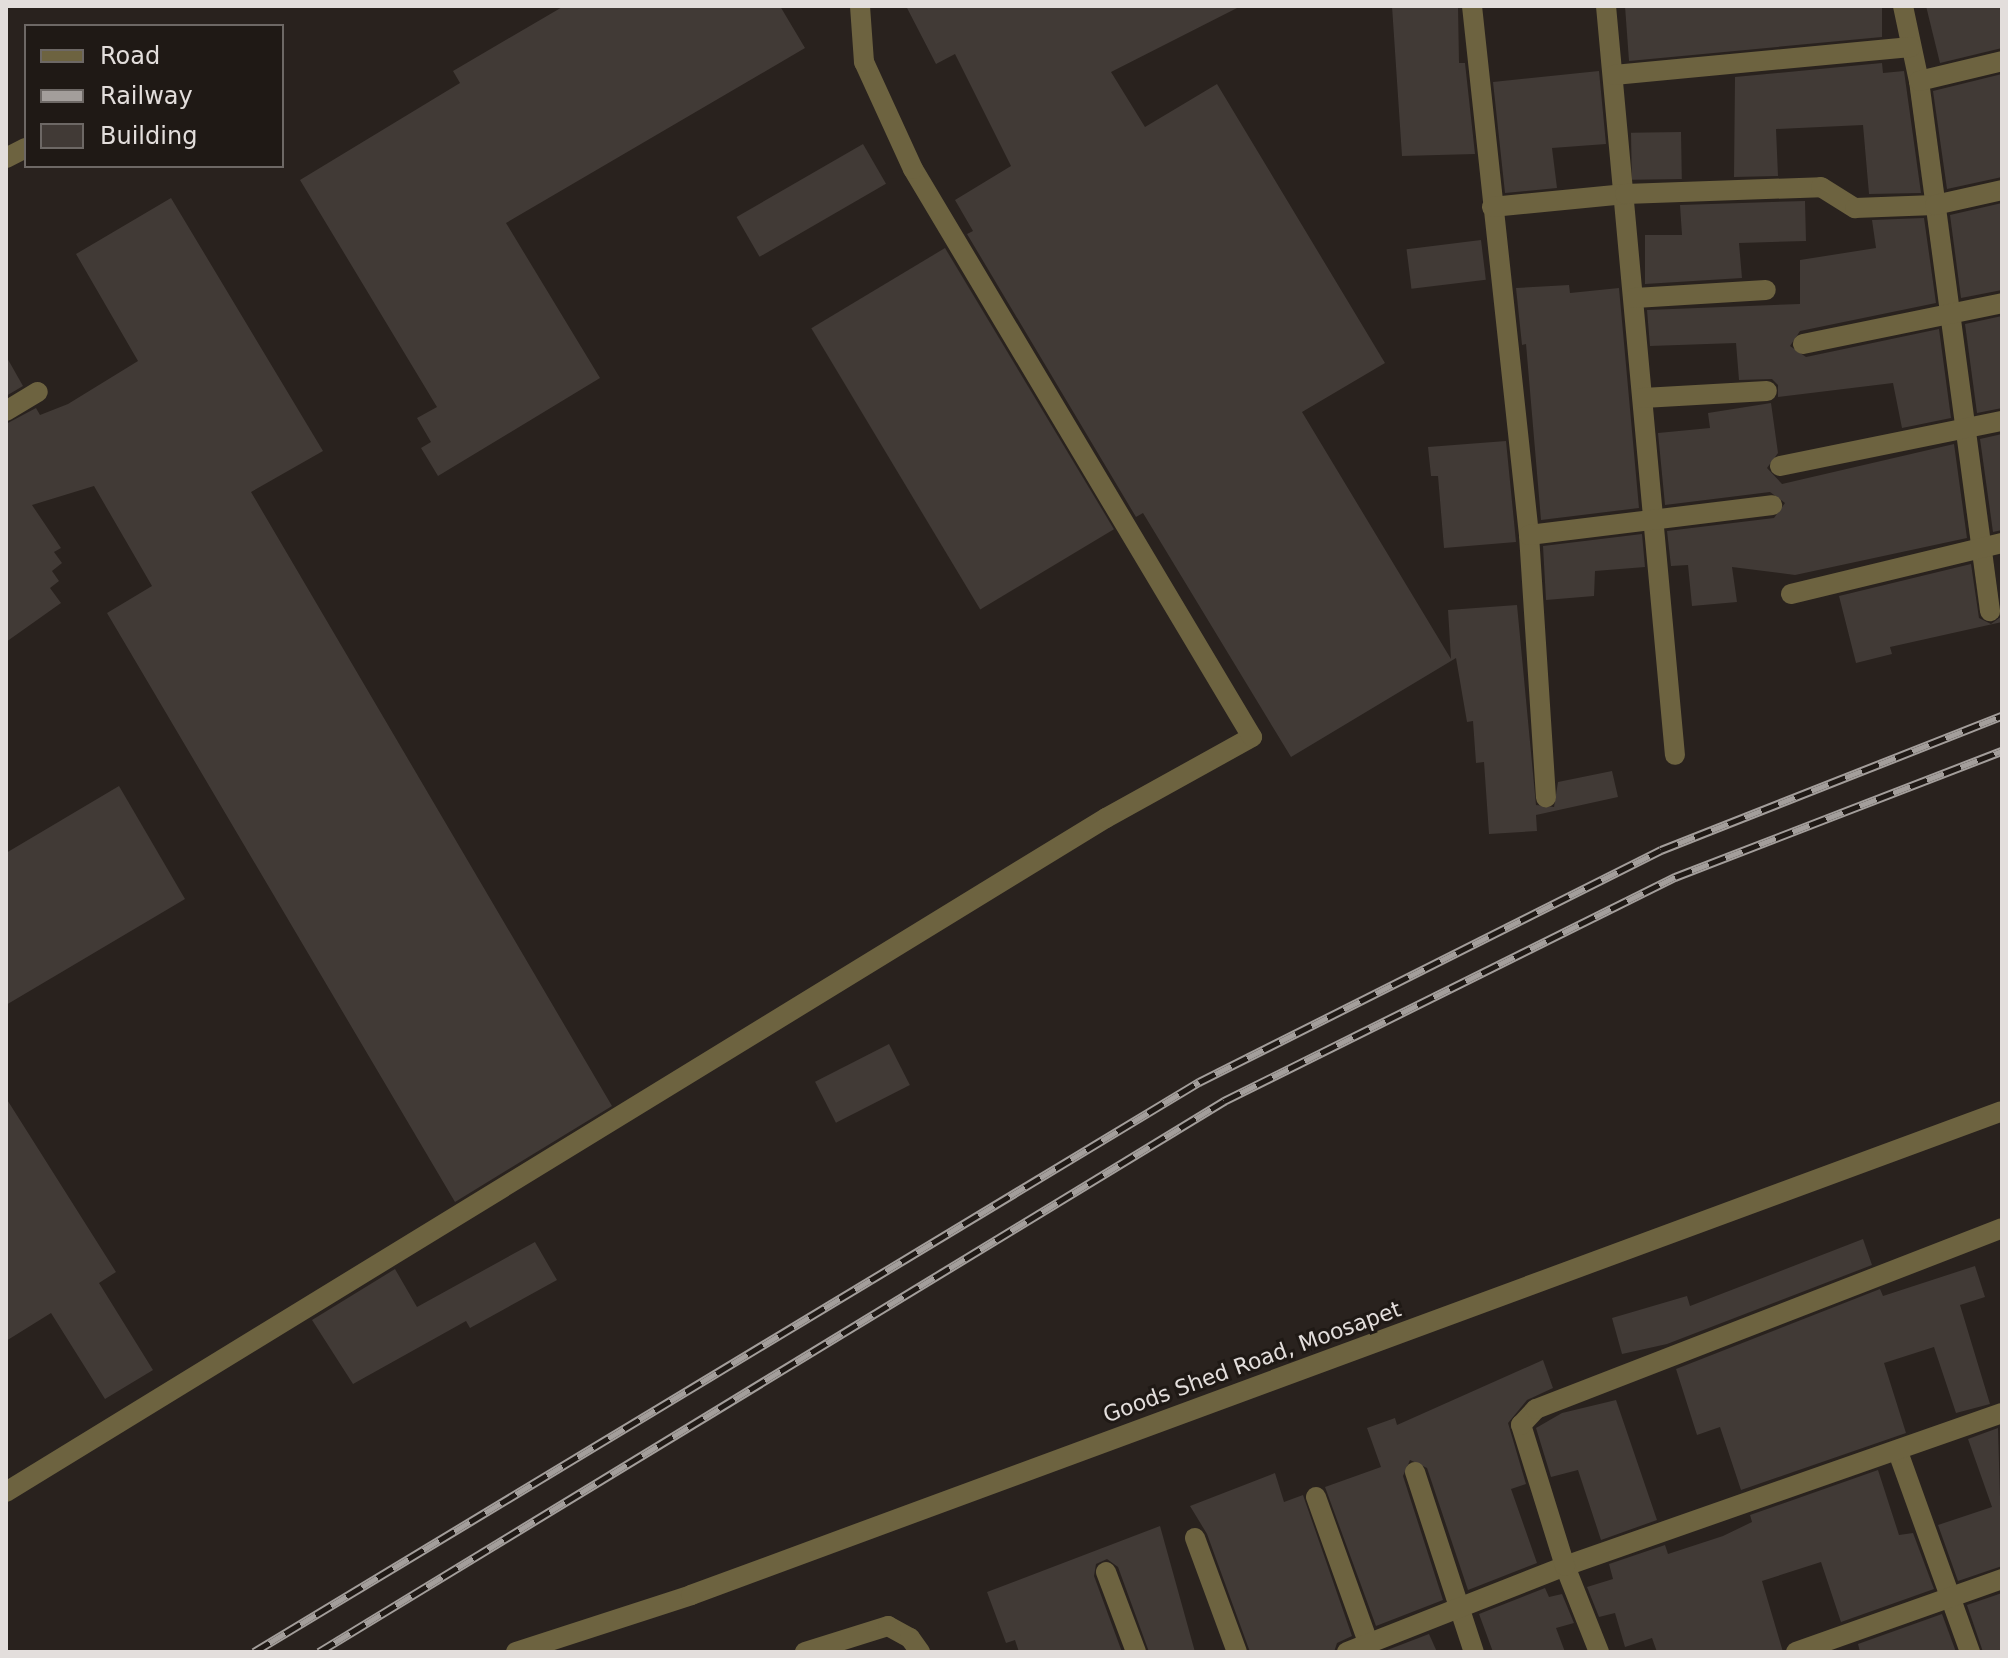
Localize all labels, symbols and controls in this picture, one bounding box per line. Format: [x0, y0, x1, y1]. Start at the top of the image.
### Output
legend [24, 24, 284, 168]
text: Road [100, 42, 160, 70]
text: Railway [100, 82, 193, 110]
text: Building [100, 122, 197, 150]
street label: Goods Shed Road, Moosapet [1100, 1296, 1404, 1428]

